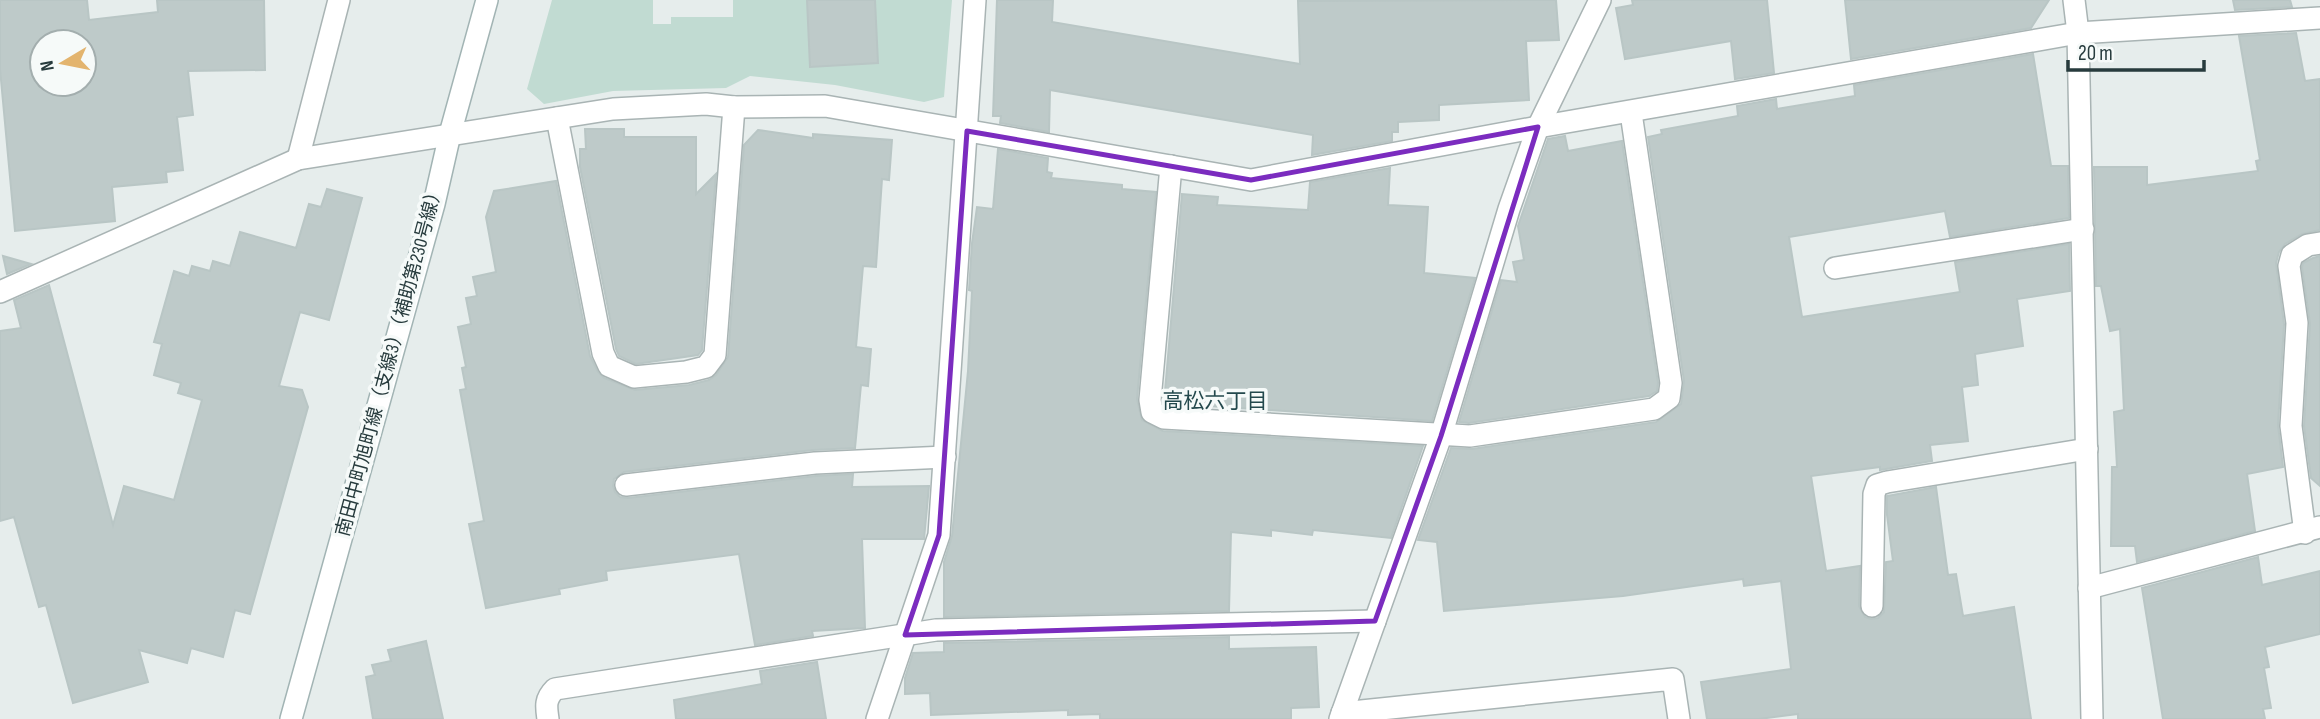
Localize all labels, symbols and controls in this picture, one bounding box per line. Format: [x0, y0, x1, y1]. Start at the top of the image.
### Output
north arrow [28, 28, 98, 98]
scale bar [2068, 28, 2204, 72]
text: 20 m [2078, 41, 2113, 66]
text: N [36, 59, 60, 73]
street label: 南田中町旭町線（支線3）（補助第230号線） [332, 181, 448, 539]
district label: 高松六丁目 [1163, 389, 1268, 414]

